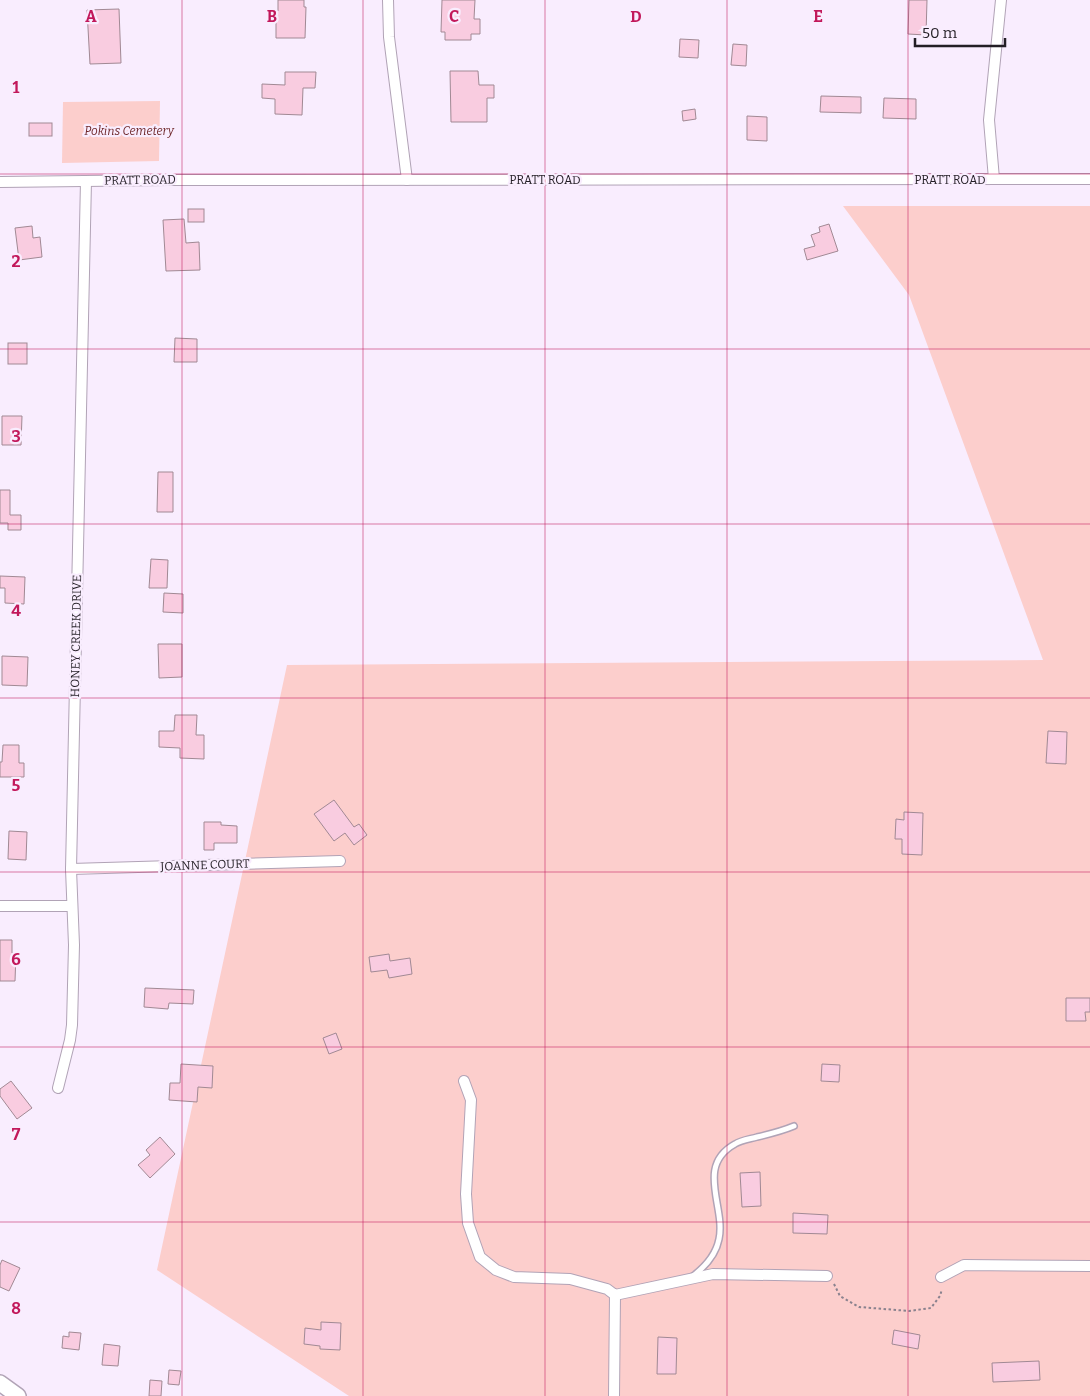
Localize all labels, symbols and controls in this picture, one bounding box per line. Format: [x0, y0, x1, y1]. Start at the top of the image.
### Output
text: A [85, 7, 97, 26]
text: B [267, 7, 277, 26]
text: C [449, 7, 459, 26]
text: D [630, 7, 642, 26]
text: E [813, 7, 823, 26]
scale bar [915, 15, 1005, 47]
text: 50 m [922, 24, 958, 42]
text: 1 [13, 78, 20, 97]
park label: Pokins Cemetery [84, 124, 175, 138]
street label: PRATT ROAD [104, 172, 176, 188]
street label: PRATT ROAD [509, 173, 581, 187]
street label: PRATT ROAD [914, 173, 986, 187]
text: 2 [11, 252, 21, 271]
text: 3 [11, 427, 21, 446]
street label: HONEY CREEK DRIVE [68, 575, 84, 697]
text: 4 [11, 601, 21, 620]
text: 5 [12, 776, 21, 795]
street label: JOANNE COURT [159, 856, 250, 874]
text: 6 [11, 950, 21, 969]
text: 7 [12, 1125, 21, 1144]
text: 8 [11, 1299, 21, 1318]

